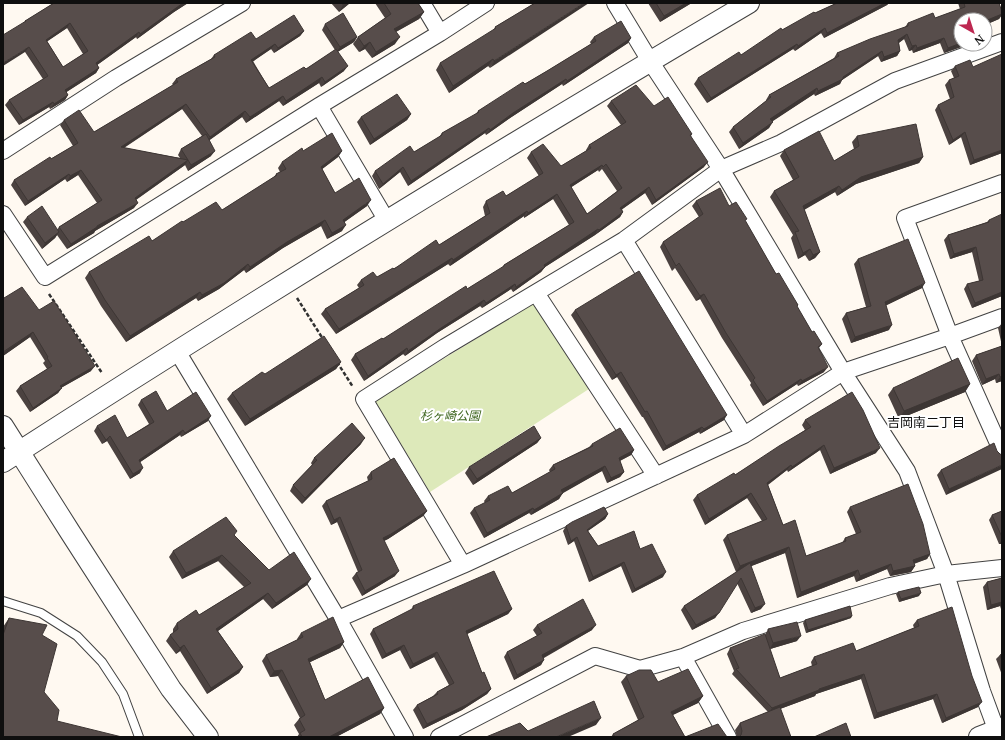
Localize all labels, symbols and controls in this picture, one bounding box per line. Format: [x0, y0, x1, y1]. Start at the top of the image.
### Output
north arrow [953, 12, 993, 52]
text: N [971, 32, 988, 49]
park label: 杉ヶ崎公園 [420, 407, 482, 424]
district label: 吉岡南二丁目 [887, 413, 965, 431]

